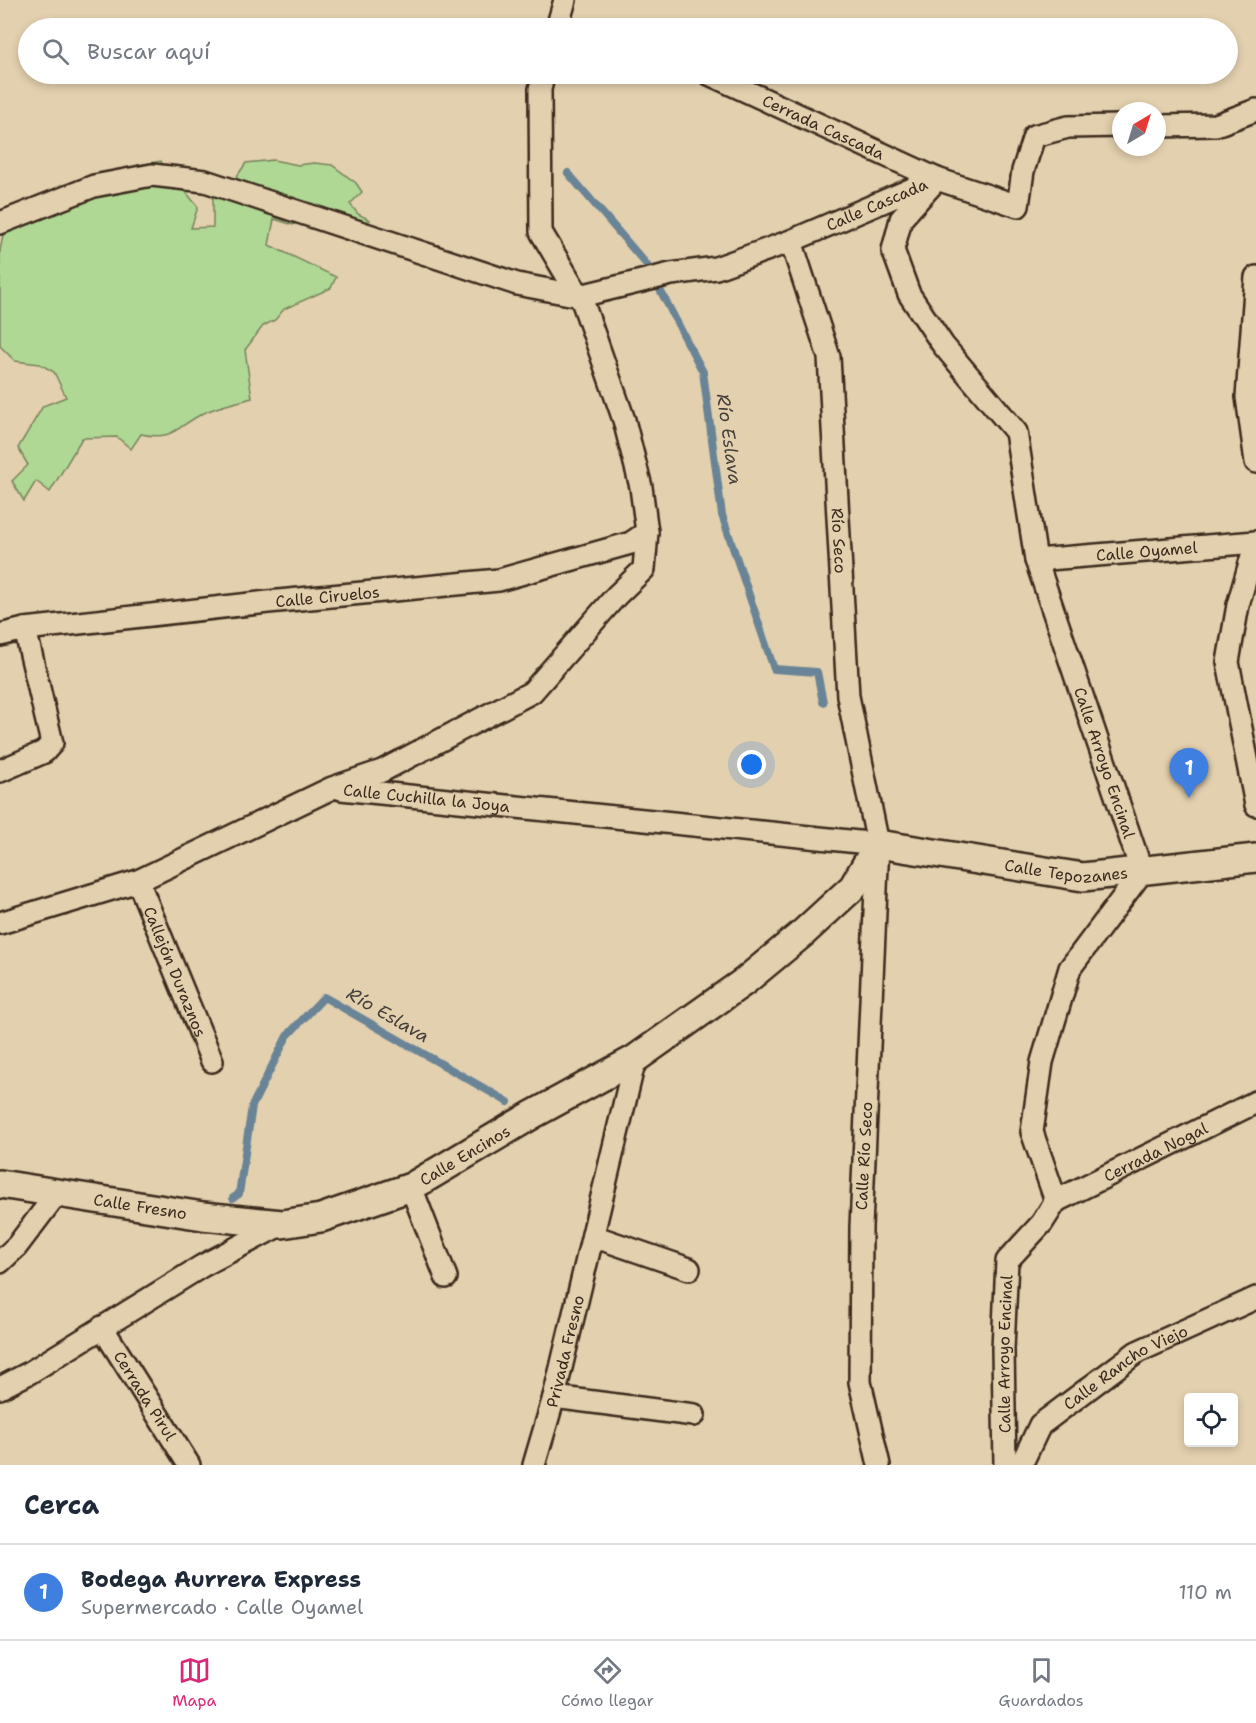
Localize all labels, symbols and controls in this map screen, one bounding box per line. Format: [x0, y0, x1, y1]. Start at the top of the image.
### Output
search box [18, 18, 1238, 84]
icon: search [39, 35, 72, 68]
text: Buscar aquí [87, 37, 210, 66]
street label: Cerrada Cascada [759, 90, 888, 164]
north arrow [1112, 102, 1166, 156]
street label: Calle Cascada [823, 173, 931, 235]
water label: Río Eslava [711, 392, 747, 486]
street label: Río Seco [827, 507, 852, 574]
street label: Calle Oyamel [1095, 536, 1198, 566]
street label: Calle Ciruelos [274, 581, 381, 612]
street label: Calle Arroyo Encinal [1069, 684, 1140, 841]
pin: 1 [1170, 748, 1208, 798]
your location [737, 750, 766, 779]
street label: Calle Cuchilla la Joya [342, 779, 511, 817]
street label: Calle Tepozanes [1003, 854, 1129, 888]
street label: Callejón Duraznos [139, 903, 212, 1040]
water label: Río Eslava [342, 982, 434, 1048]
street label: Calle Río Seco [851, 1101, 877, 1211]
street label: Cerrada Nogal [1100, 1117, 1211, 1186]
street label: Calle Encinos [415, 1120, 514, 1190]
street label: Calle Fresno [92, 1188, 188, 1224]
street label: Calle Arroyo Encinal [992, 1274, 1017, 1433]
street label: Privada Fresno [541, 1293, 589, 1410]
street label: Calle Rancho Viejo [1059, 1320, 1191, 1414]
street label: Cerrada Pirul [109, 1347, 181, 1444]
map controls [1184, 1393, 1238, 1447]
button: locate [1184, 1393, 1238, 1447]
text: Cerca [24, 1487, 99, 1522]
text: Bodega Aurrera Express [81, 1565, 361, 1594]
text: 1 [39, 1579, 48, 1605]
text: 110 m [1178, 1579, 1232, 1605]
text: Supermercado · Calle Oyamel [81, 1594, 363, 1620]
tab: Mapa [172, 1654, 216, 1711]
tab: Cómo llegar [561, 1654, 654, 1711]
tab: Guardados [999, 1654, 1084, 1711]

